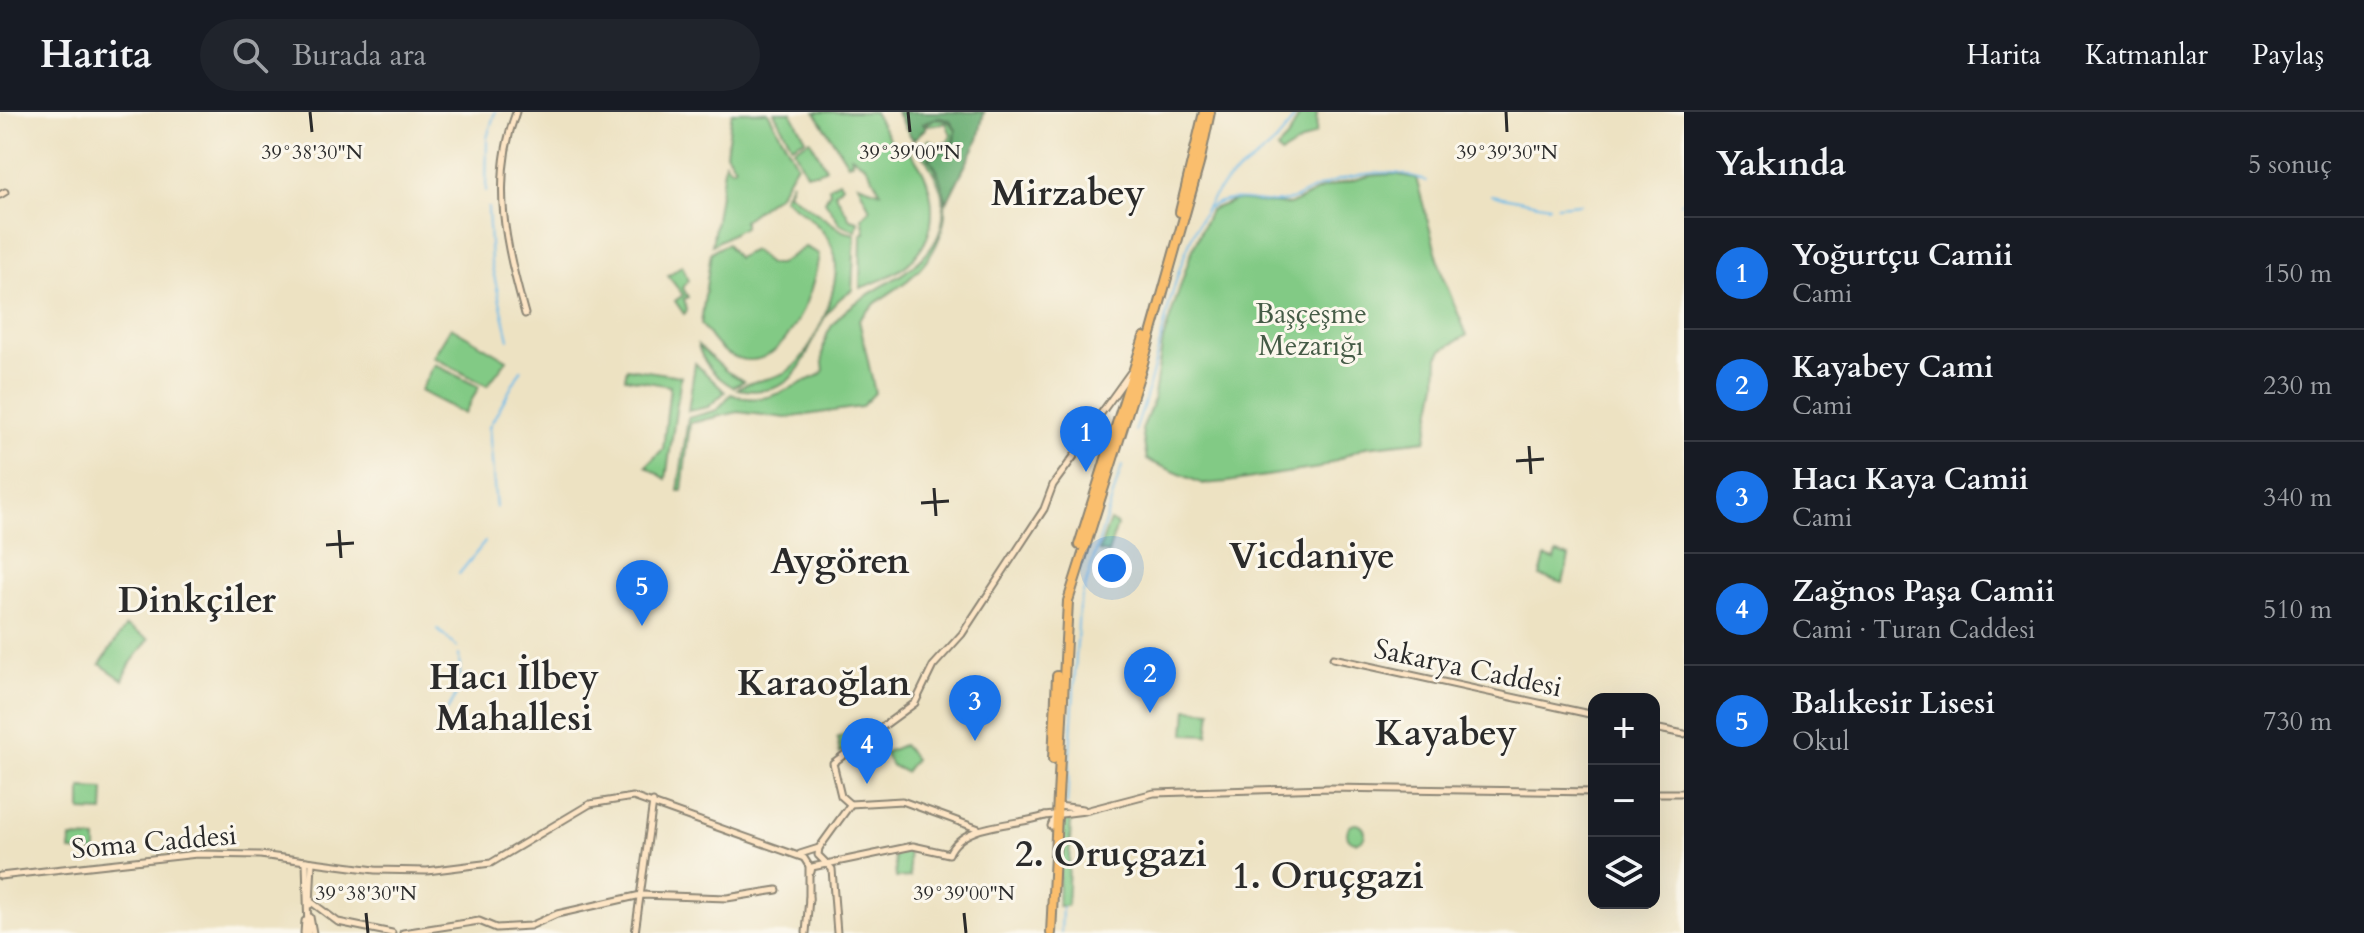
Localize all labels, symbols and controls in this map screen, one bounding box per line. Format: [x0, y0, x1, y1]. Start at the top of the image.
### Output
search box [200, 19, 760, 91]
text: Harita [40, 29, 152, 81]
icon: search [228, 33, 272, 77]
text: Burada ara [292, 35, 427, 76]
text: Harita [1966, 36, 2041, 74]
text: Katmanlar [2085, 36, 2208, 74]
text: Paylaş [2252, 36, 2324, 74]
text: 39°38'30"N [261, 139, 363, 166]
text: 39°39'00"N [859, 139, 961, 166]
text: 39°39'30"N [1456, 139, 1558, 166]
text: Yakında [1716, 141, 1846, 187]
text: 5 sonuç [2248, 147, 2332, 182]
district label: Mirzabey [991, 169, 1145, 218]
text: Yoğurtçu Camii [1792, 235, 2013, 276]
text: 1 [1735, 256, 1749, 291]
text: 150 m [2263, 256, 2332, 291]
text: Cami [1792, 276, 1852, 311]
park label: Başçeşme Mezarığı [1255, 295, 1367, 365]
text: Kayabey Cami [1792, 347, 1994, 388]
text: 2 [1735, 368, 1749, 403]
text: 230 m [2263, 368, 2332, 403]
text: Cami [1792, 388, 1852, 423]
pin: 1 [1060, 406, 1112, 472]
text: Hacı Kaya Camii [1792, 459, 2029, 500]
text: 3 [1735, 480, 1749, 515]
text: 340 m [2263, 480, 2332, 515]
text: Cami [1792, 500, 1852, 535]
district label: Vicdaniye [1229, 532, 1395, 581]
district label: Aygören [770, 537, 910, 586]
your location [1092, 548, 1132, 588]
pin: 5 [616, 560, 668, 626]
text: Zağnos Paşa Camii [1792, 571, 2055, 612]
district label: Dinkçiler [118, 576, 277, 625]
text: 4 [1735, 592, 1749, 627]
text: 510 m [2263, 592, 2332, 627]
text: Cami · Turan Caddesi [1792, 612, 2035, 647]
street label: Sakarya Caddesi [1371, 630, 1566, 706]
pin: 2 [1124, 647, 1176, 713]
district label: Hacı İlbey Mahallesi [429, 653, 599, 743]
district label: Karaoğlan [737, 659, 911, 708]
pin: 3 [949, 675, 1001, 741]
text: Balıkesir Lisesi [1792, 683, 1995, 724]
map controls [1588, 693, 1660, 909]
button: + [1588, 693, 1660, 765]
text: 5 [1735, 704, 1749, 739]
text: 730 m [2263, 704, 2332, 739]
district label: Kayabey [1375, 709, 1517, 758]
pin: 4 [841, 718, 893, 784]
text: Okul [1792, 724, 1849, 759]
button: − [1588, 765, 1660, 837]
street label: Soma Caddesi [70, 816, 238, 868]
district label: 2. Oruçgazi [1015, 830, 1207, 879]
button: layers [1588, 837, 1660, 909]
district label: 1. Oruçgazi [1232, 852, 1424, 901]
text: 39°38'30"N [315, 880, 417, 907]
text: 39°39'00"N [913, 880, 1015, 907]

